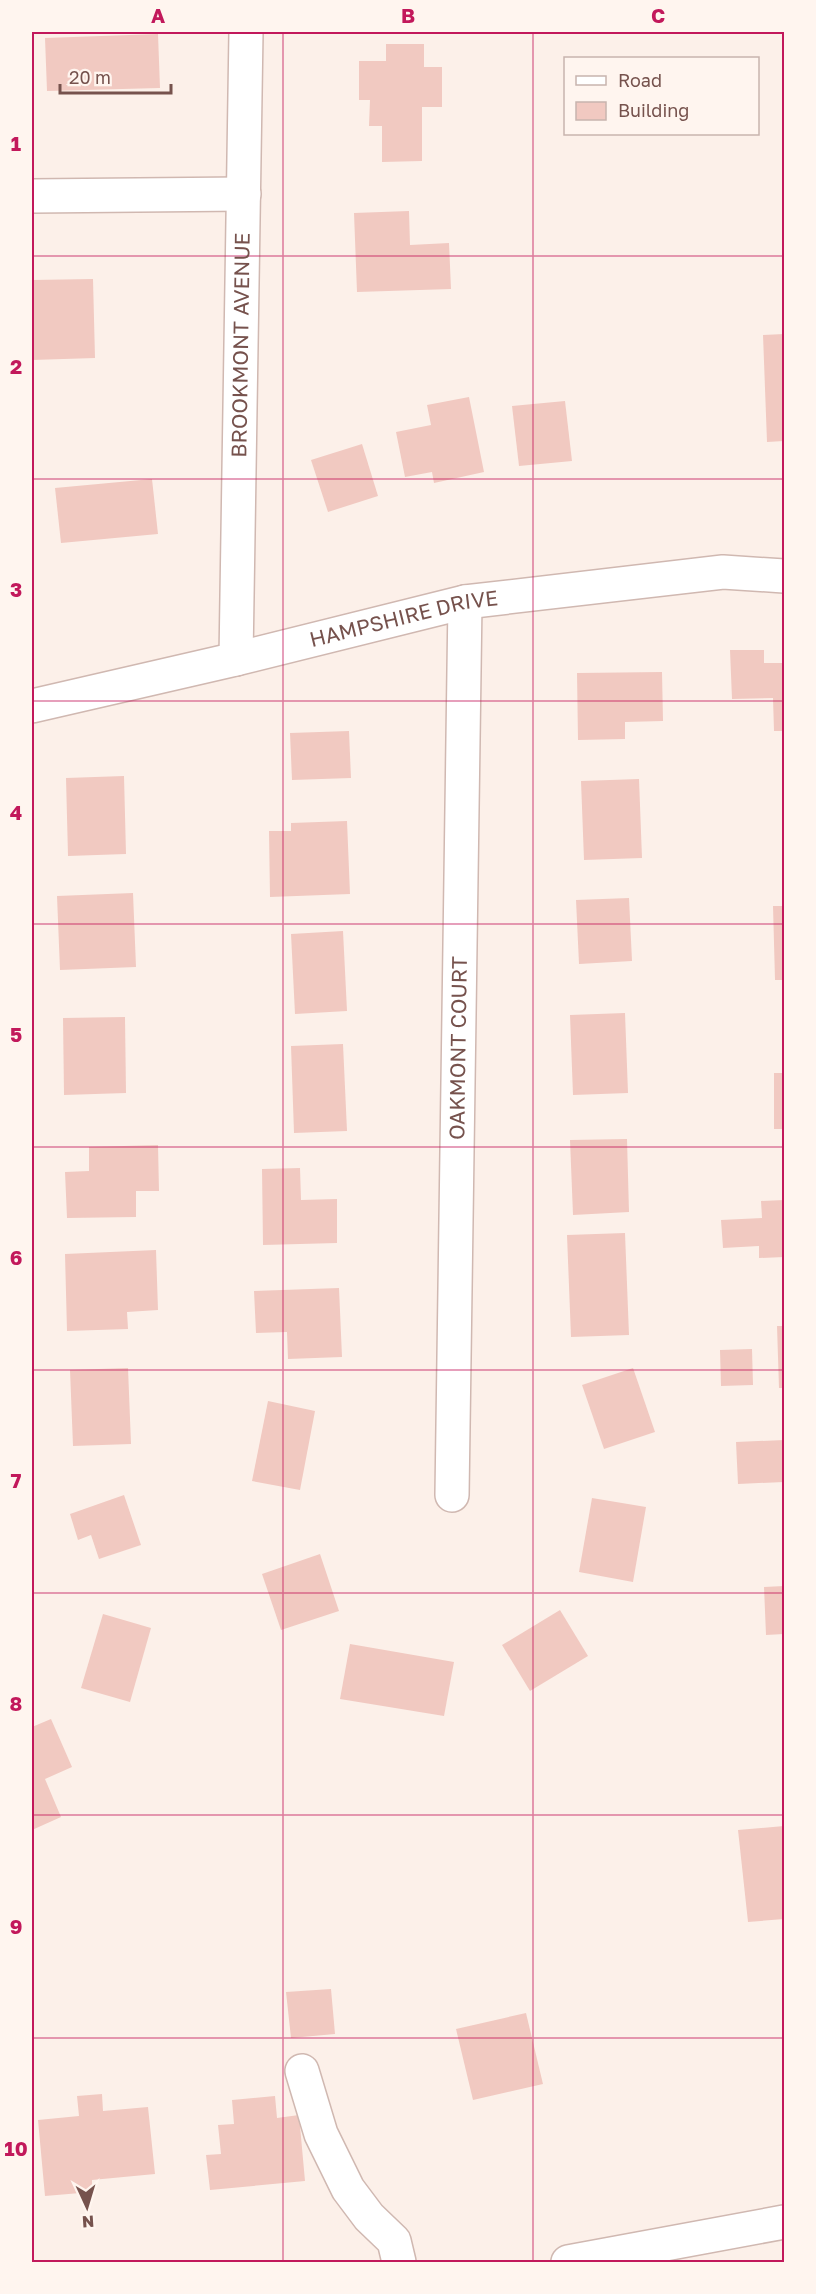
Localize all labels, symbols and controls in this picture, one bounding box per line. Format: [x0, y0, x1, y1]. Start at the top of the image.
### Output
text: A [151, 3, 165, 27]
text: B [401, 3, 415, 27]
text: C [651, 3, 665, 27]
scale bar [60, 57, 171, 95]
legend [564, 57, 759, 135]
text: 20 m [69, 66, 111, 88]
text: Road [618, 69, 662, 91]
text: Building [618, 99, 689, 121]
text: 1 [11, 131, 21, 155]
street label: BROOKMONT AVENUE [225, 232, 255, 458]
text: 2 [10, 354, 22, 378]
text: 3 [10, 577, 22, 601]
street label: HAMPSHIRE DRIVE [307, 584, 499, 652]
text: 4 [10, 800, 22, 824]
street label: OAKMONT COURT [443, 956, 472, 1140]
text: 5 [10, 1022, 22, 1046]
text: 6 [10, 1245, 22, 1269]
text: 7 [11, 1468, 22, 1492]
text: 8 [10, 1691, 22, 1715]
text: 9 [10, 1914, 22, 1938]
text: 10 [4, 2136, 28, 2160]
north arrow [57, 2177, 117, 2237]
text: N [81, 2212, 95, 2232]

